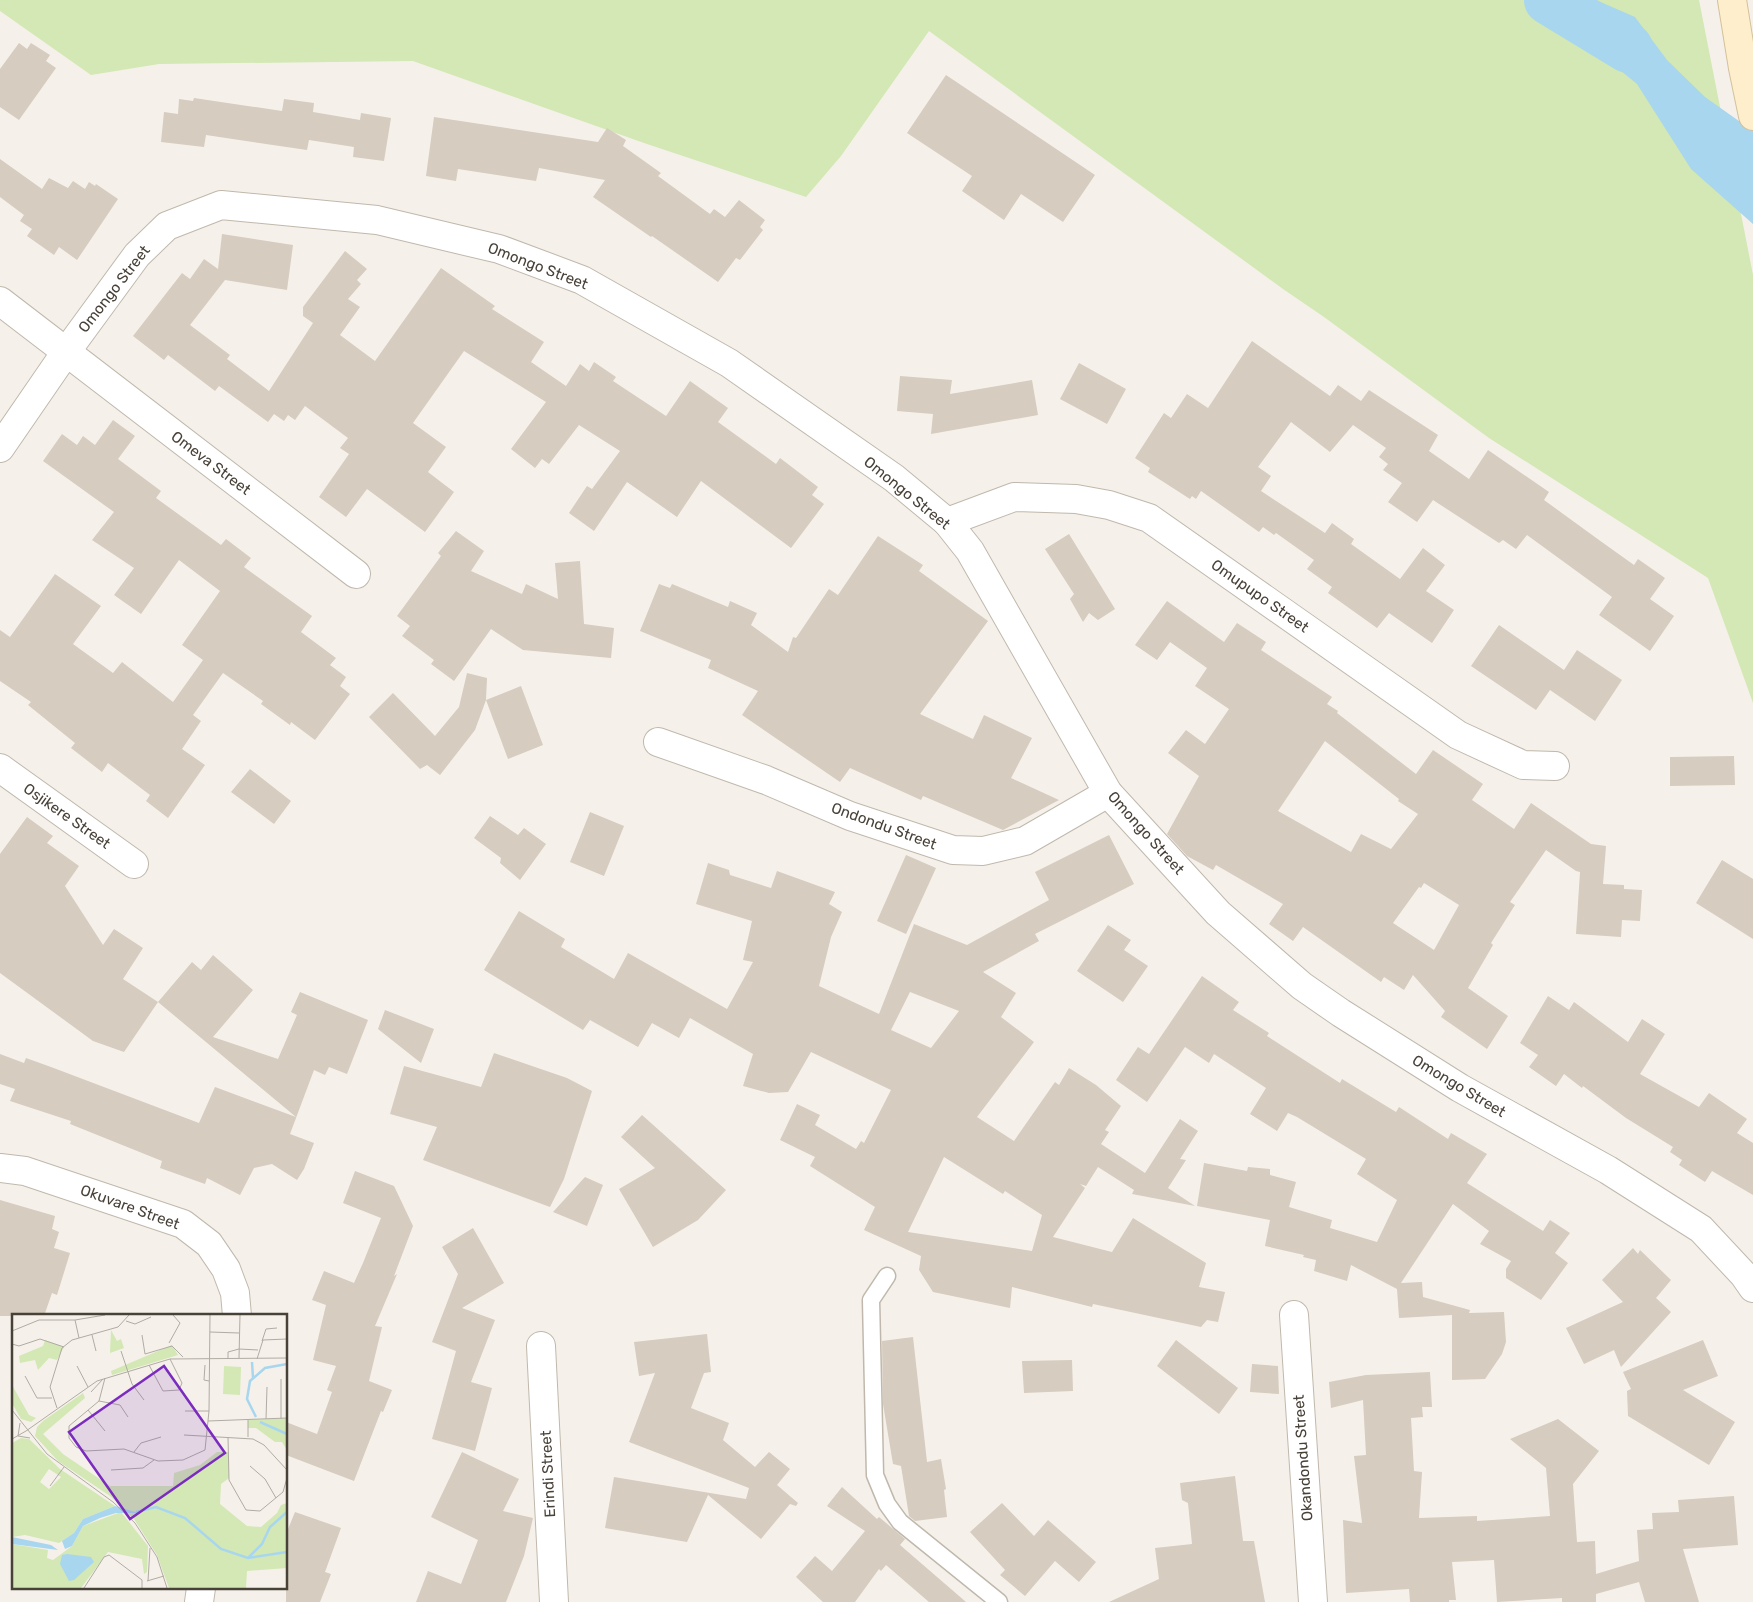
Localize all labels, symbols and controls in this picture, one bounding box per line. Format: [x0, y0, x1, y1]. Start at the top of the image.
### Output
street label: Omongo Street [485, 239, 591, 293]
street label: Omongo Street [74, 242, 154, 336]
street label: Omeva Street [168, 427, 254, 499]
street label: Omongo Street [860, 453, 954, 533]
street label: Omupupo Street [1208, 556, 1312, 636]
street label: Osjikere Street [20, 779, 114, 853]
street label: Omongo Street [1104, 788, 1188, 878]
street label: Ondondu Street [829, 799, 939, 853]
street label: Omongo Street [1409, 1051, 1509, 1121]
street label: Okuvare Street [78, 1181, 182, 1233]
inset map [12, 1314, 288, 1590]
street label: Okandondu Street [1290, 1394, 1316, 1522]
street label: Erindi Street [537, 1430, 559, 1518]

